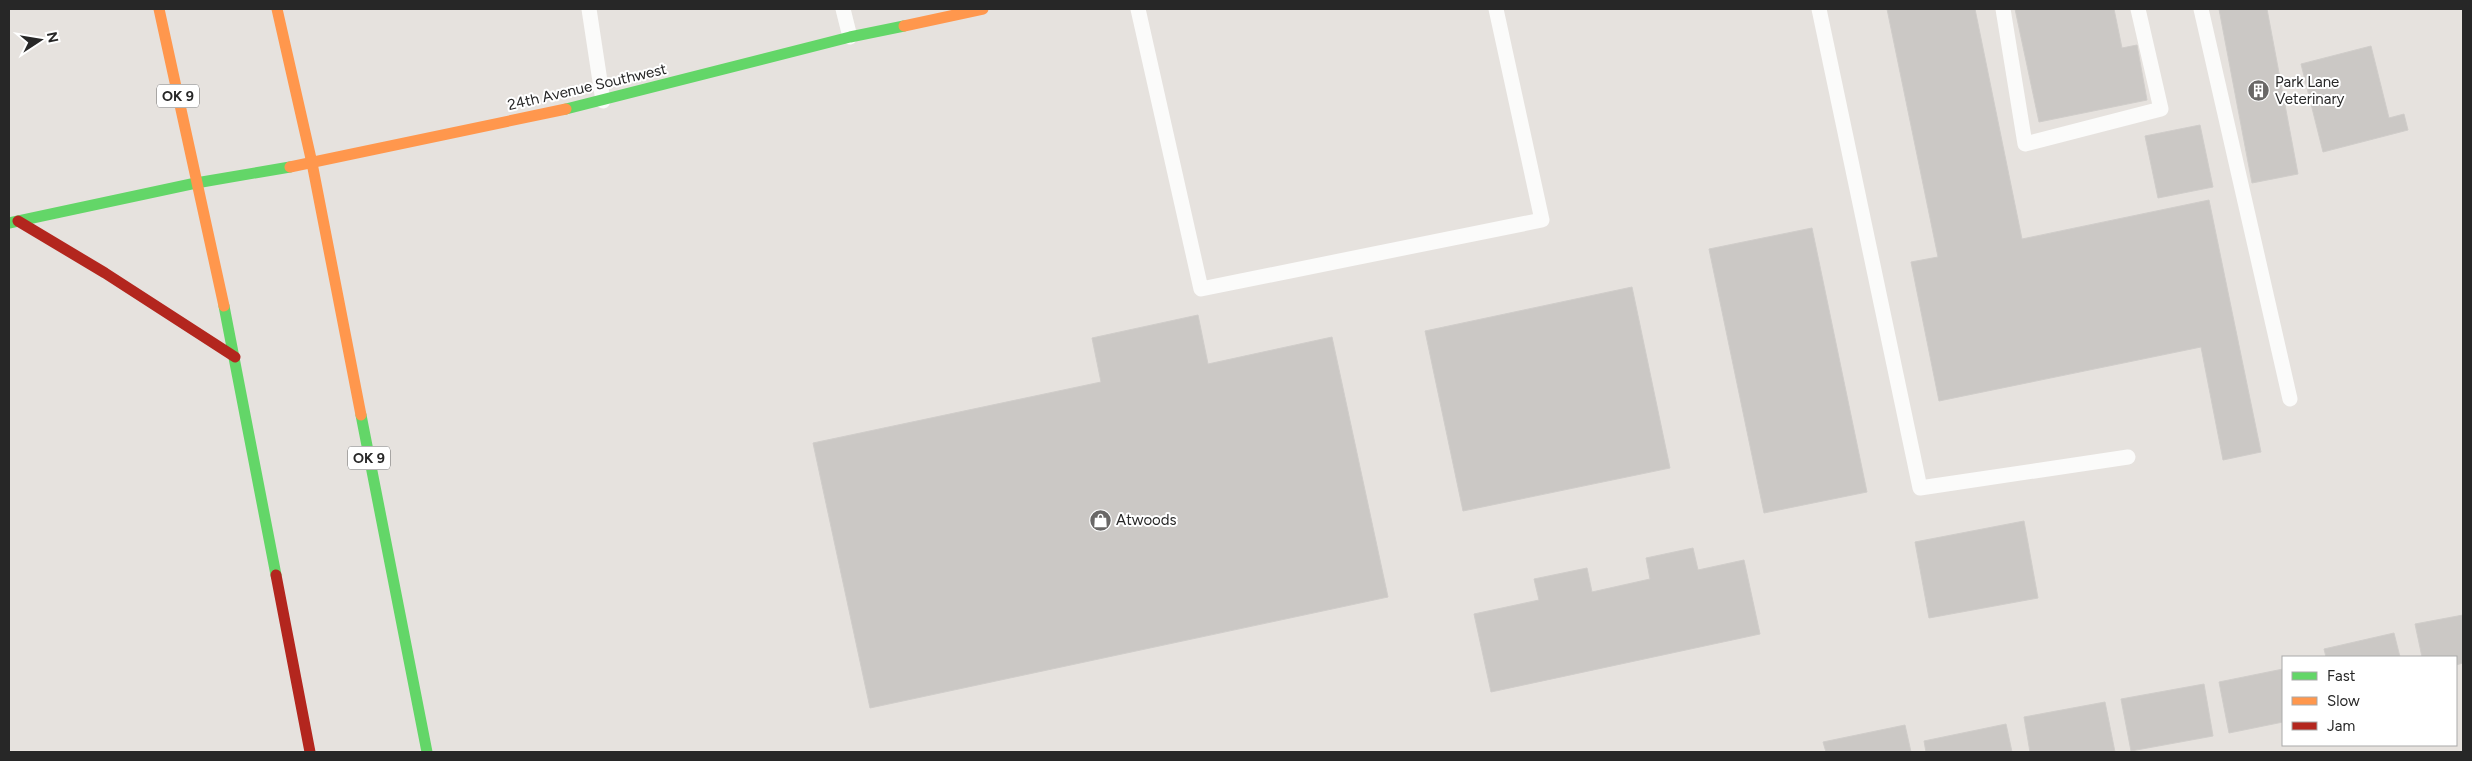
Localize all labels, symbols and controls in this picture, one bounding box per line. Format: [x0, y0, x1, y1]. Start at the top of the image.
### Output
north arrow [15, 15, 65, 65]
text: N [43, 30, 62, 44]
street label: 24th Avenue Southwest [506, 60, 669, 114]
place label: Park Lane Veterinary [2275, 73, 2344, 108]
building icon: Park Lane Veterinary [2247, 79, 2271, 103]
road number: OK 9 [157, 84, 199, 108]
road number: OK 9 [348, 446, 390, 469]
shop icon: Atwoods [1088, 508, 1112, 532]
place label: Atwoods [1116, 511, 1177, 529]
legend [2282, 656, 2457, 746]
text: Fast [2327, 667, 2356, 685]
text: Slow [2327, 692, 2360, 710]
text: Jam [2327, 717, 2355, 735]

